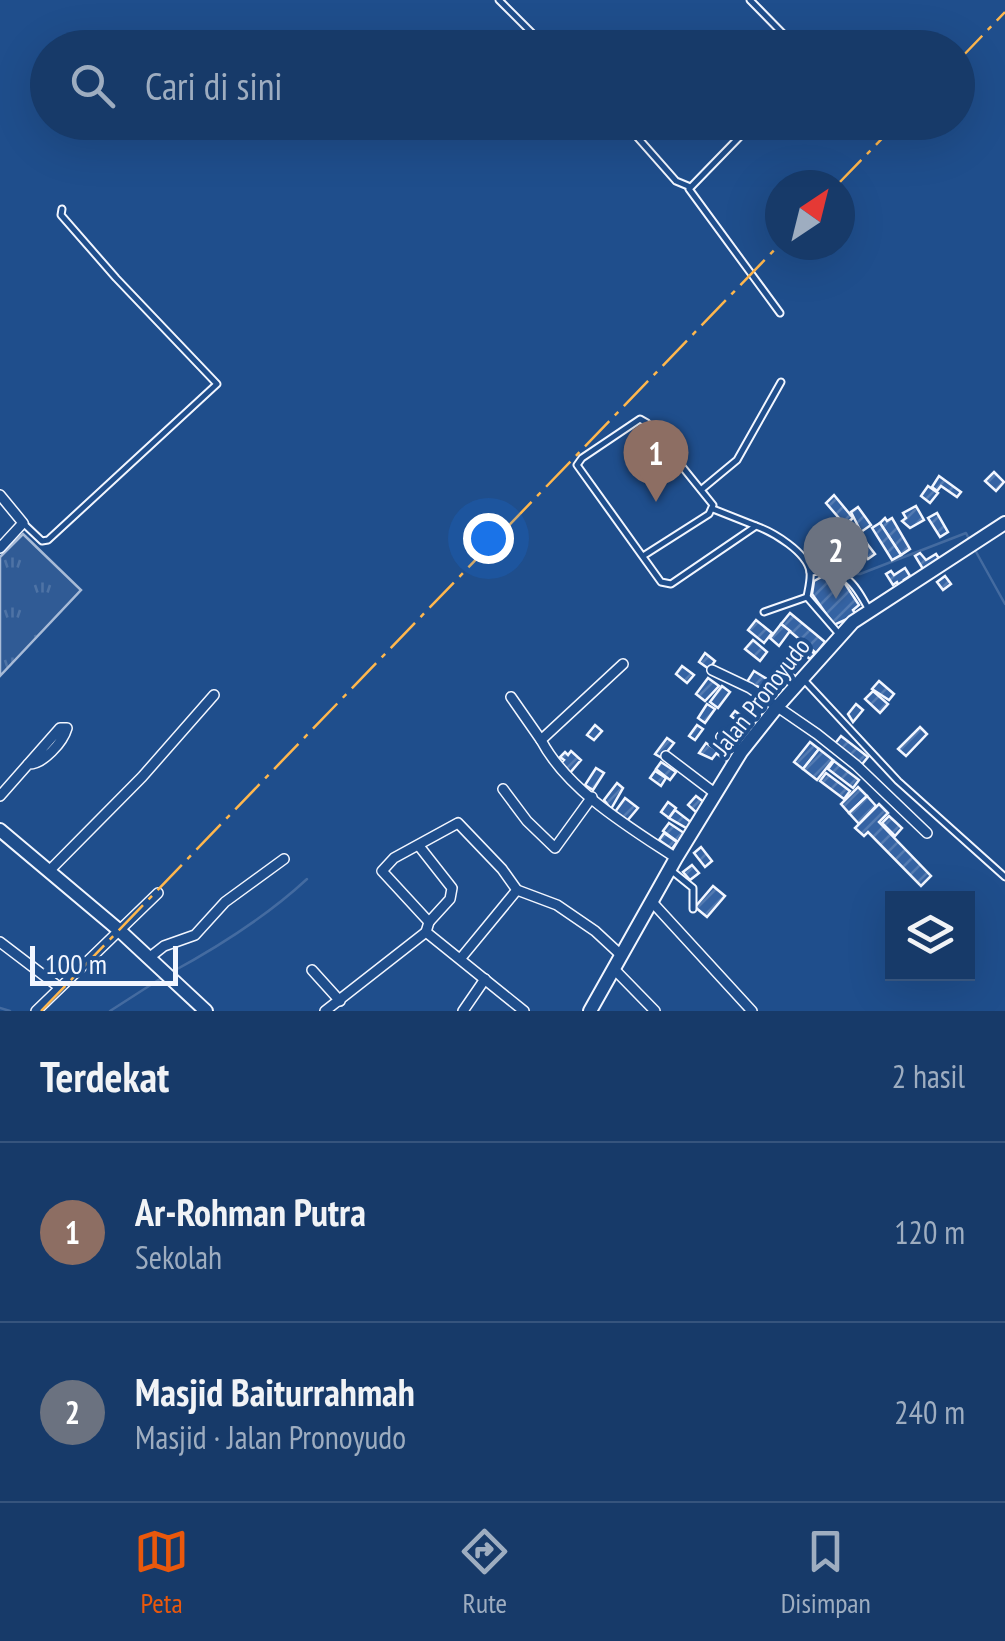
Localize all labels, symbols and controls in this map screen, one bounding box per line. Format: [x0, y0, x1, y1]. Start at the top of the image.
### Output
search box [30, 30, 975, 140]
icon: search [65, 58, 120, 113]
text: Cari di sini [145, 61, 283, 110]
north arrow [765, 170, 855, 260]
pin: 1 [624, 420, 688, 502]
your location [463, 513, 514, 564]
pin: 2 [804, 516, 868, 599]
street label: Jalan Pronoyudo [705, 631, 817, 762]
map controls [885, 891, 975, 981]
button: layers [885, 891, 975, 981]
scale bar [30, 941, 178, 986]
text: 100 m [45, 945, 107, 982]
text: Terdekat [40, 1049, 169, 1104]
text: 2 hasil [892, 1055, 965, 1097]
text: Ar-Rohman Putra [135, 1187, 366, 1236]
text: 1 [65, 1211, 80, 1253]
text: 120 m [894, 1211, 965, 1253]
text: Sekolah [135, 1236, 222, 1278]
text: Masjid Baiturrahmah [135, 1367, 415, 1416]
text: 2 [65, 1391, 80, 1433]
text: 240 m [894, 1391, 965, 1433]
text: Masjid · Jalan Pronoyudo [135, 1416, 406, 1458]
tab: Peta [134, 1524, 189, 1621]
tab: Rute [457, 1524, 512, 1621]
tab: Disimpan [781, 1524, 871, 1621]

